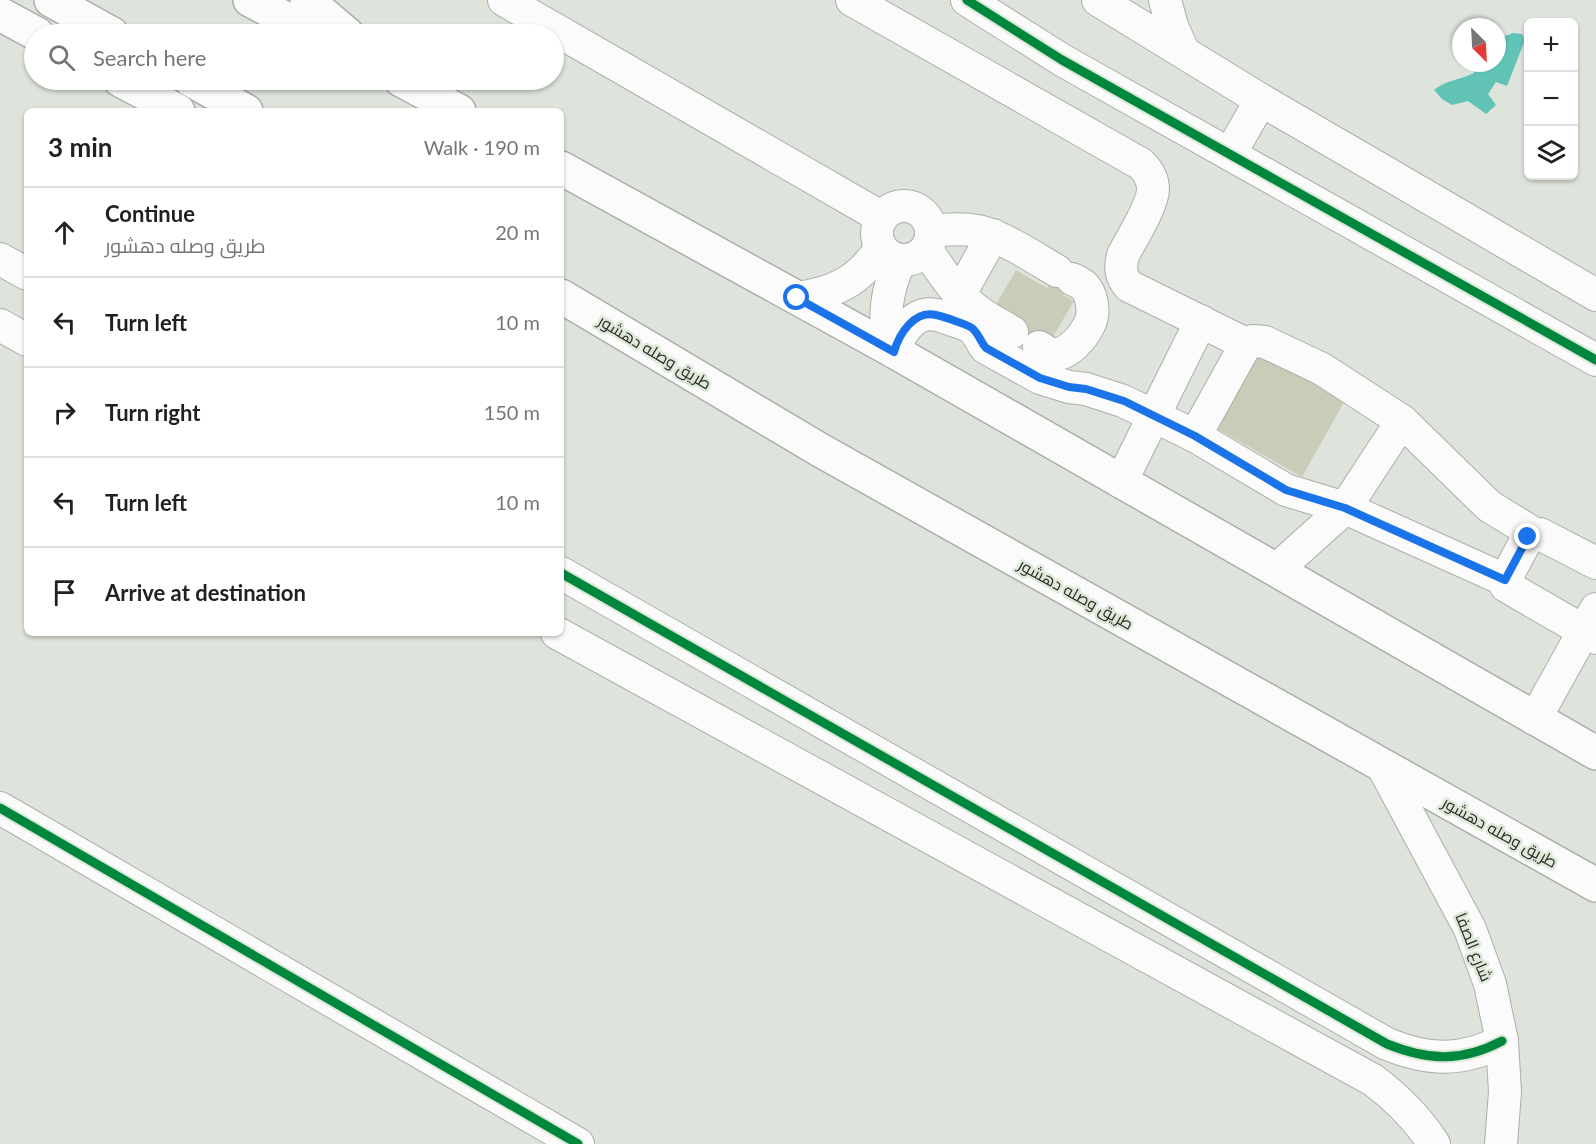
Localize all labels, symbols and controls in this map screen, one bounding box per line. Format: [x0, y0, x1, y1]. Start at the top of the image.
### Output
north arrow [1452, 18, 1506, 72]
map controls [1524, 18, 1578, 180]
button: + [1524, 18, 1578, 72]
search box [24, 24, 564, 90]
icon: search [45, 41, 78, 74]
text: Search here [93, 44, 206, 71]
button: − [1524, 72, 1578, 126]
button: layers [1524, 126, 1578, 180]
text: 3 min [48, 131, 112, 163]
text: Walk · 190 m [424, 135, 540, 159]
text: Continue [105, 200, 195, 227]
icon: ahead [48, 216, 81, 249]
text: 20 m [495, 220, 540, 244]
text: طريق وصله دهشور [105, 233, 266, 257]
route start [783, 284, 809, 310]
icon: left [48, 306, 81, 339]
text: Turn left [105, 309, 187, 336]
text: 10 m [495, 310, 540, 334]
street label: طريق وصله دهشور [593, 310, 715, 395]
icon: right [48, 396, 81, 429]
text: Turn right [105, 399, 200, 426]
text: 150 m [484, 400, 540, 424]
icon: left [48, 486, 81, 519]
text: Turn left [105, 489, 187, 516]
text: 10 m [495, 490, 540, 514]
route end [1514, 523, 1540, 549]
street label: طريق وصله دهشور [1014, 554, 1137, 635]
icon: arrive [48, 576, 81, 609]
text: Arrive at destination [105, 579, 306, 606]
street label: طريق وصله دهشور [1438, 792, 1561, 873]
street label: شارع الصفا [1449, 910, 1497, 985]

